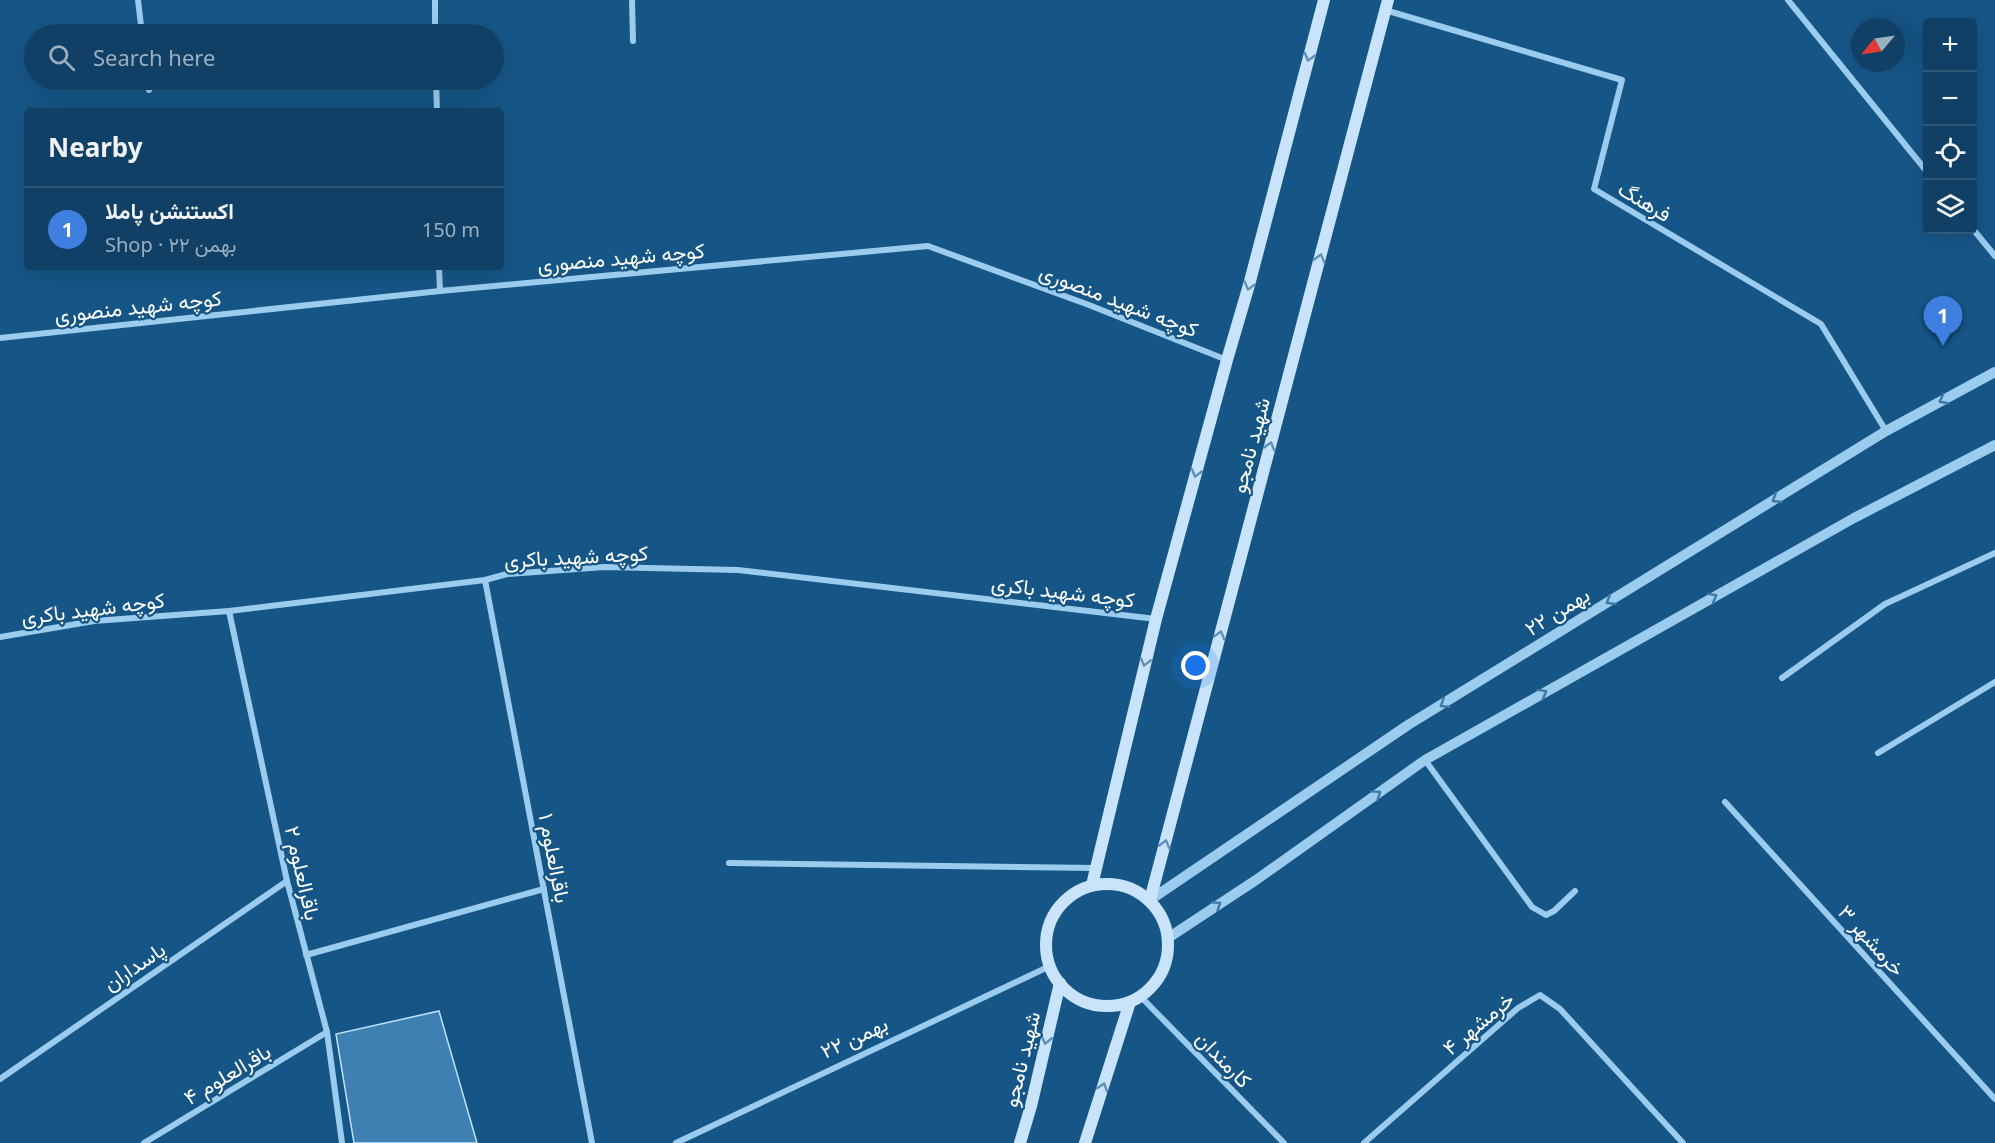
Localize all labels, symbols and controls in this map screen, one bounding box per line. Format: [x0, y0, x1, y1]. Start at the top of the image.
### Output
north arrow [1851, 18, 1905, 72]
map controls [1923, 18, 1977, 234]
button: + [1923, 18, 1977, 72]
search box [24, 24, 504, 90]
icon: search [45, 41, 78, 74]
text: Search here [93, 42, 215, 72]
one-way arrow [1304, 51, 1316, 61]
button: − [1923, 72, 1977, 126]
button: locate [1923, 126, 1977, 180]
text: Nearby [48, 129, 143, 165]
street label: فرهنگ [1613, 174, 1677, 228]
button: layers [1923, 180, 1977, 234]
text: اکستنشن پاملا [105, 195, 234, 225]
text: 1 [62, 216, 73, 243]
text: 150 m [422, 216, 480, 243]
text: Shop · ۲۲ بهمن [105, 231, 236, 258]
street label: کوچه شهید منصوری [536, 236, 706, 279]
one-way arrow [1312, 253, 1325, 263]
street label: کوچه شهید منصوری [1035, 257, 1202, 344]
one-way arrow [1244, 280, 1256, 291]
street label: کوچه شهید منصوری [53, 283, 223, 330]
pin: 1 [1924, 296, 1962, 346]
one-way arrow [1939, 393, 1950, 404]
street label: شهید نامجو [1224, 394, 1276, 496]
one-way arrow [1263, 442, 1275, 452]
one-way arrow [1190, 468, 1203, 478]
one-way arrow [1771, 491, 1782, 502]
street label: کوچه شهید باکری [503, 538, 649, 575]
street label: کوچه شهید باکری [990, 568, 1136, 615]
street label: ۲۲ بهمن [1519, 580, 1595, 642]
street label: کوچه شهید باکری [20, 585, 166, 632]
one-way arrow [1707, 593, 1717, 604]
one-way arrow [1605, 594, 1616, 605]
one-way arrow [1213, 630, 1226, 640]
your location [1181, 651, 1210, 680]
one-way arrow [1140, 657, 1153, 667]
one-way arrow [1537, 689, 1548, 700]
one-way arrow [1440, 696, 1450, 708]
one-way arrow [1370, 790, 1381, 801]
street label: باقرالعلوم ۱ [532, 811, 577, 905]
street label: باقرالعلوم ۲ [278, 823, 327, 923]
one-way arrow [1158, 839, 1170, 850]
street label: خرمشهر ۳ [1832, 898, 1912, 982]
one-way arrow [1211, 901, 1221, 913]
street label: پاسداران [97, 935, 171, 998]
street label: خرمشهر ۴ [1436, 985, 1520, 1061]
street label: شهید نامجو [996, 1008, 1046, 1110]
street label: ۲۲ بهمن [816, 1009, 892, 1065]
street label: کارمندان [1190, 1024, 1258, 1094]
one-way arrow [1041, 1035, 1054, 1045]
street label: باقرالعلوم ۴ [178, 1037, 276, 1112]
one-way arrow [1096, 1082, 1108, 1093]

